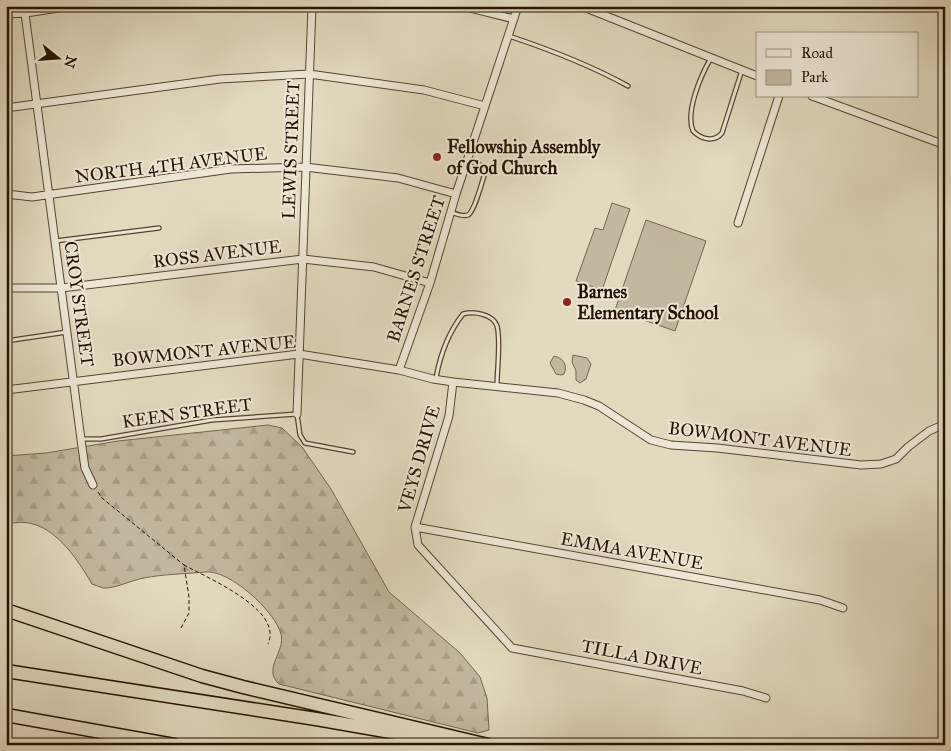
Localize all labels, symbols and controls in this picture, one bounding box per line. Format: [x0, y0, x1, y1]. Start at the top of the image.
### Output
north arrow [32, 32, 82, 82]
legend [756, 32, 918, 98]
text: Road [801, 44, 833, 62]
text: N [60, 53, 80, 70]
text: Park [801, 68, 828, 86]
street label: LEWIS STREET [278, 80, 304, 220]
place label: Fellowship Assembly of God Church [447, 136, 602, 179]
street label: NORTH 4TH AVENUE [74, 142, 268, 188]
marker: Fellowship Assembly of God Church [431, 151, 443, 163]
street label: BARNES STREET [382, 193, 450, 345]
street label: ROSS AVENUE [152, 235, 283, 273]
street label: CROY STREET [59, 240, 99, 368]
place label: Barnes Elementary School [577, 281, 720, 325]
marker: Barnes Elementary School [561, 296, 573, 308]
street label: BOWMONT AVENUE [111, 330, 297, 372]
street label: KEEN STREET [121, 393, 253, 433]
street label: VEYS DRIVE [393, 403, 445, 516]
street label: BOWMONT AVENUE [667, 417, 853, 461]
street label: EMMA AVENUE [559, 528, 705, 574]
street label: TILLA DRIVE [580, 634, 705, 680]

